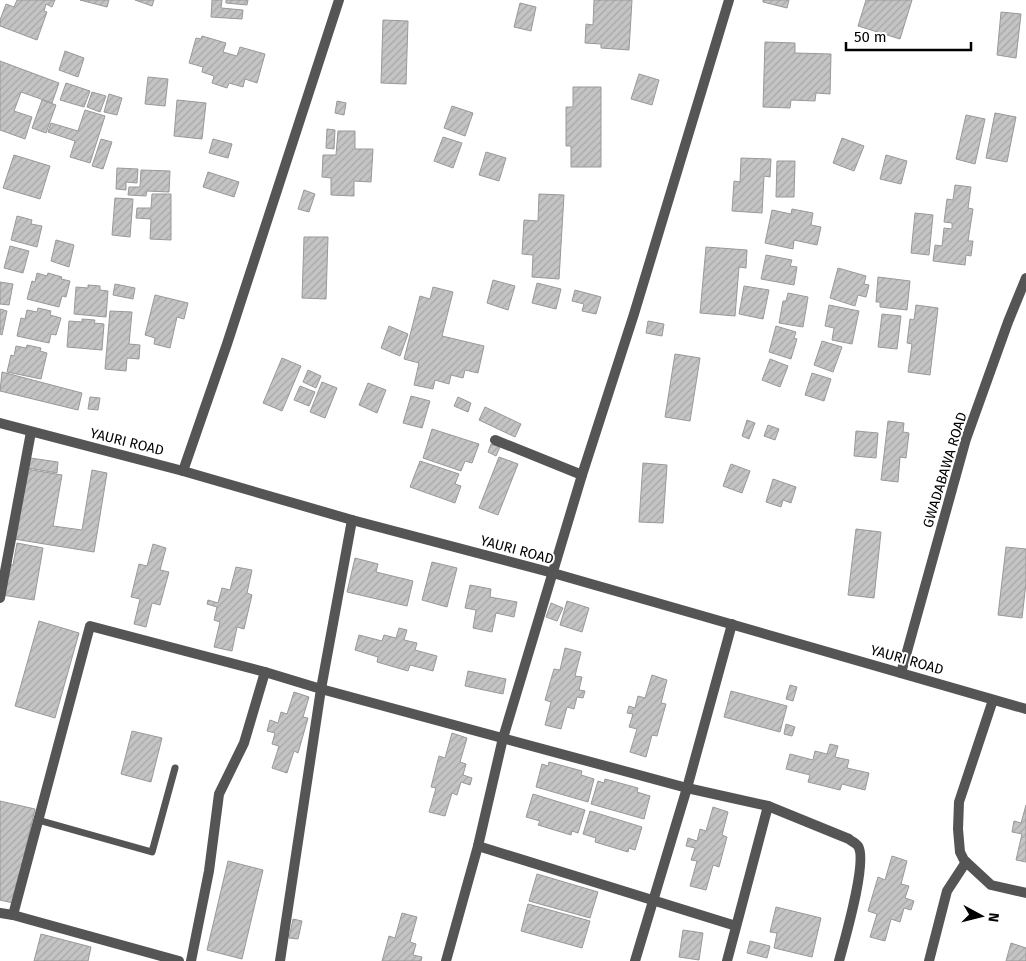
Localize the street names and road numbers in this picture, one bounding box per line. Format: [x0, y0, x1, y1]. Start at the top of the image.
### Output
street label: GWADABAWA ROAD [919, 410, 971, 530]
street label: YAURI ROAD [88, 425, 166, 459]
street label: YAURI ROAD [478, 532, 556, 568]
street label: YAURI ROAD [868, 641, 946, 679]

